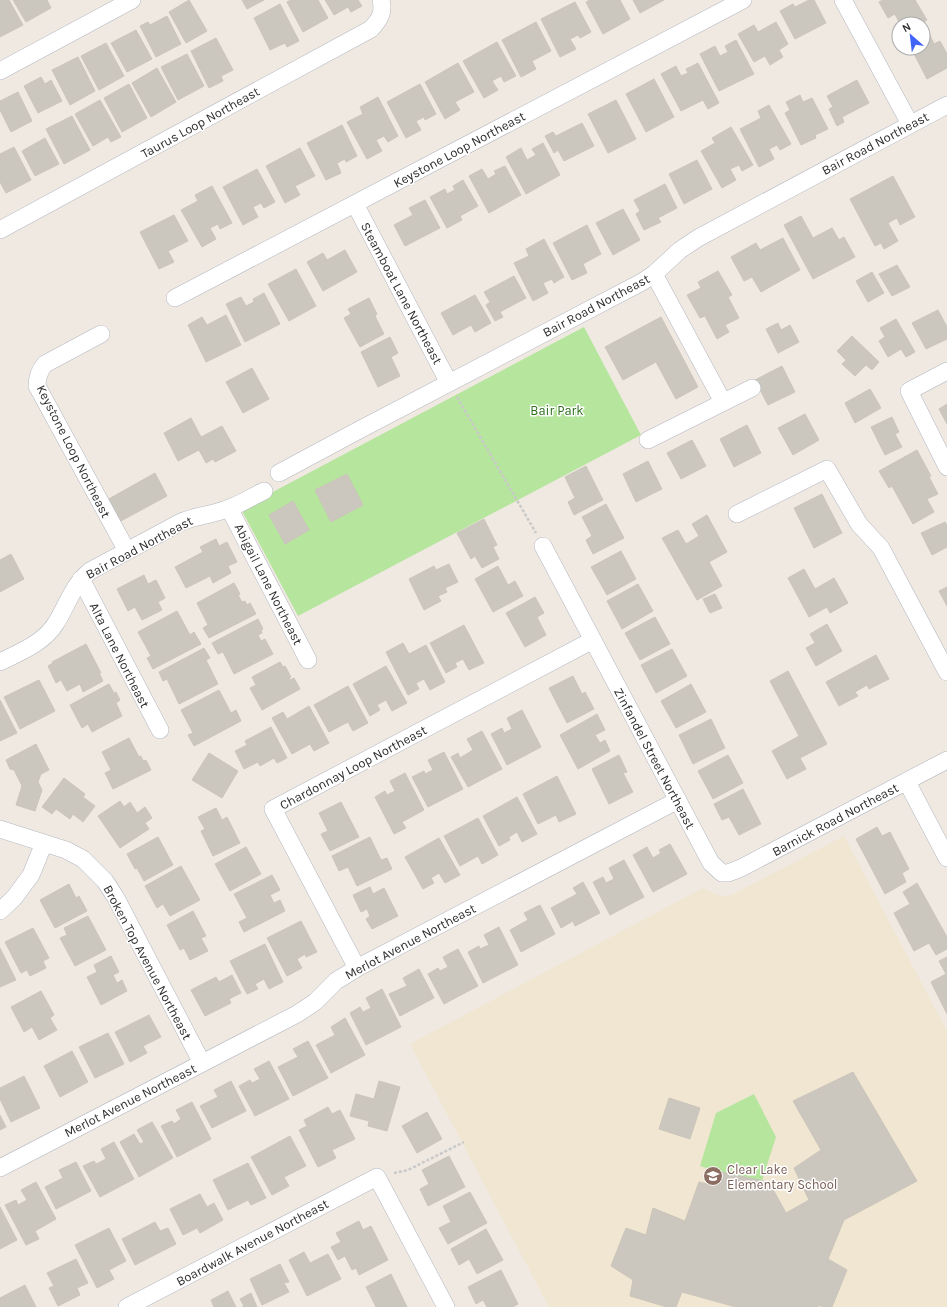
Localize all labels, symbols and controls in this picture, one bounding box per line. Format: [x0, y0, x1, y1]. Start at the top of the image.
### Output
north arrow [891, 16, 931, 56]
text: N [900, 20, 913, 35]
street label: Taurus Loop Northeast [139, 84, 262, 161]
street label: Keystone Loop Northeast [391, 108, 528, 191]
street label: Bair Road Northeast [819, 109, 931, 178]
street label: Steamboat Lane Northeast [358, 220, 445, 367]
street label: Bair Road Northeast [540, 271, 652, 340]
street label: Keystone Loop Northeast [34, 382, 114, 520]
park label: Bair Park [530, 403, 584, 418]
street label: Bair Road Northeast [83, 513, 195, 582]
street label: Abigail Lane Northeast [231, 521, 306, 647]
street label: Alta Lane Northeast [87, 600, 153, 710]
street label: Zinfandel Street Northeast [611, 685, 698, 831]
street label: Chardonnay Loop Northeast [277, 722, 429, 813]
street label: Barnick Road Northeast [770, 780, 901, 859]
street label: Broken Top Avenue Northeast [100, 882, 195, 1042]
street label: Merlot Avenue Northeast [342, 901, 478, 982]
street label: Merlot Avenue Northeast [62, 1061, 199, 1140]
place label: Clear Lake Elementary School [727, 1162, 837, 1192]
school or university icon: Clear Lake Elementary School [702, 1165, 724, 1187]
street label: Boardwalk Avenue Northeast [174, 1196, 331, 1289]

